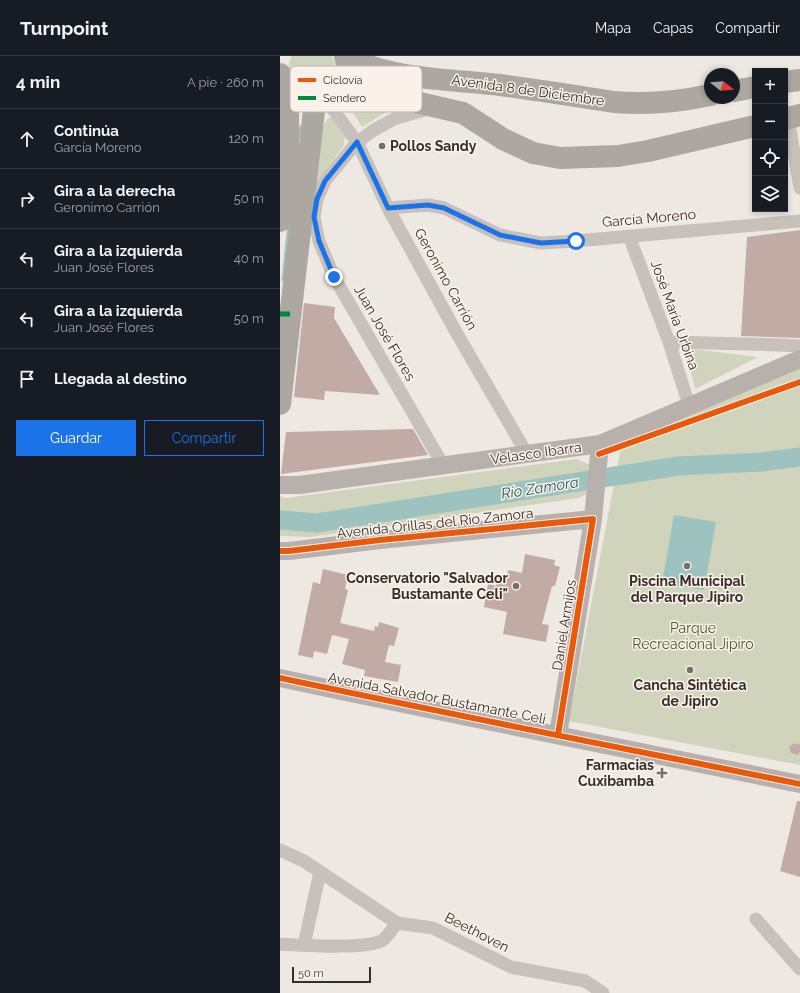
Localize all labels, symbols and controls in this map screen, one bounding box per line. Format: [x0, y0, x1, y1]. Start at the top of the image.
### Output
text: Turnpoint [20, 17, 108, 39]
text: Mapa [595, 20, 631, 36]
text: Capas [653, 20, 693, 36]
text: Compartir [715, 20, 780, 36]
legend [290, 66, 422, 112]
north arrow [704, 68, 740, 104]
map controls [752, 68, 788, 212]
button: + [752, 68, 788, 104]
street label: Avenida 8 de Diciembre [450, 71, 606, 109]
text: 4 min [16, 72, 60, 92]
text: Ciclovía [323, 74, 363, 87]
text: A pie · 260 m [187, 75, 264, 90]
text: Sendero [323, 92, 367, 105]
button: − [752, 104, 788, 140]
text: Continúa [54, 122, 119, 140]
icon: ahead [16, 128, 38, 150]
text: 120 m [228, 131, 264, 146]
place label: Pollos Sandy [390, 138, 477, 154]
text: García Moreno [54, 140, 141, 155]
button: locate [752, 140, 788, 176]
marker: Pollos Sandy [377, 141, 387, 151]
button: layers [752, 176, 788, 212]
text: Gira a la derecha [54, 182, 175, 200]
icon: right [16, 188, 38, 210]
text: 50 m [234, 191, 264, 206]
text: Geronimo Carrión [54, 200, 160, 215]
street label: García Moreno [601, 206, 697, 230]
street label: Geronimo Carrión [411, 225, 481, 333]
route start [567, 232, 585, 250]
text: Gira a la izquierda [54, 242, 183, 260]
icon: left [16, 248, 38, 270]
text: 40 m [234, 251, 264, 266]
street label: José María Urbina [648, 258, 702, 372]
text: Juan José Flores [54, 260, 154, 275]
route end [325, 268, 343, 286]
street label: Juan José Flores [351, 282, 419, 384]
text: Gira a la izquierda [54, 302, 183, 320]
icon: left [16, 308, 38, 330]
text: 50 m [234, 311, 264, 326]
text: Juan José Flores [54, 320, 154, 335]
icon: arrive [16, 368, 38, 390]
text: Llegada al destino [54, 370, 187, 388]
button: Guardar [16, 420, 136, 456]
button: Compartir [144, 420, 264, 456]
street label: Velasco Ibarra [489, 439, 583, 467]
water label: Río Zamora [500, 473, 580, 503]
street label: Avenida Orillas del Rio Zamora [336, 505, 534, 541]
marker: Piscina Municipal del Parque Jipiro [682, 561, 692, 571]
place label: Conservatorio "Salvador Bustamante Celi" [346, 570, 509, 602]
place label: Piscina Municipal del Parque Jipiro [629, 573, 746, 605]
street label: Daniel Armijos [549, 578, 579, 672]
marker: Conservatorio "Salvador Bustamante Celi" [511, 581, 521, 591]
park label: Parque Recreacional Jipiro [632, 620, 754, 652]
marker: Cancha Sintética de Jipiro [685, 665, 695, 675]
street label: Avenida Salvador Bustamante Celi [327, 669, 547, 727]
place label: Cancha Sintética de Jipiro [634, 677, 746, 709]
place label: Farmacias Cuxibamba [578, 757, 654, 789]
marker: Farmacias Cuxibamba [657, 768, 667, 778]
street label: Beethoven [442, 909, 512, 955]
scale bar [292, 965, 371, 984]
text: 50 m [298, 967, 324, 980]

